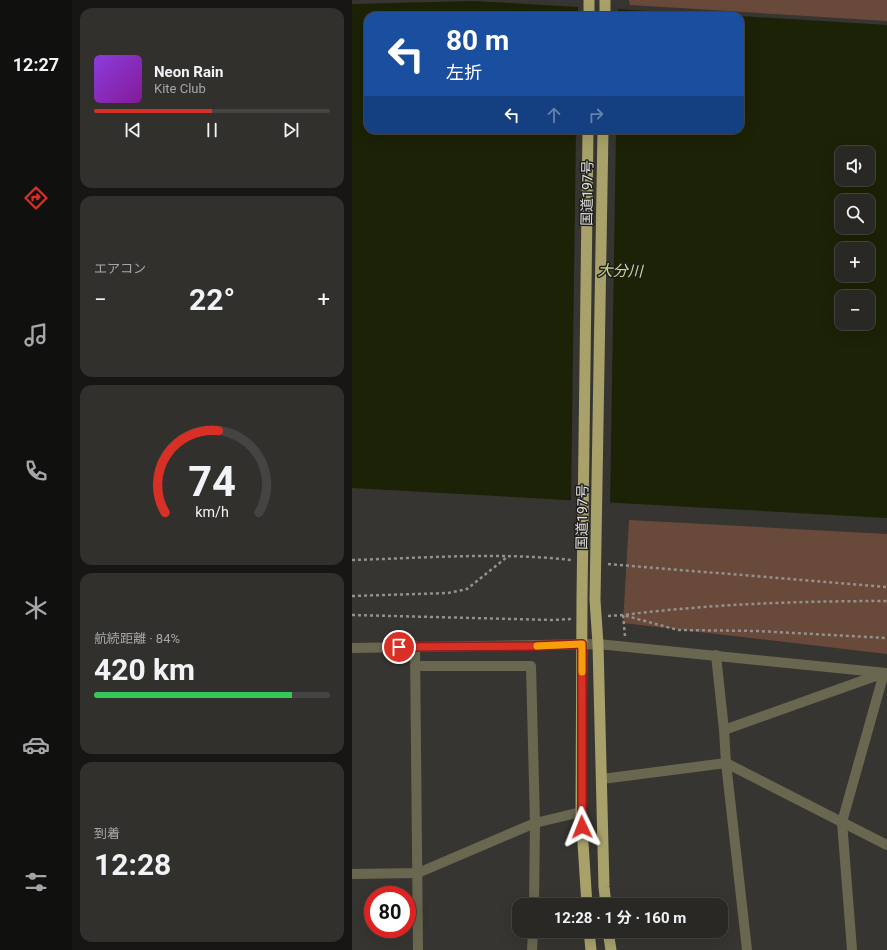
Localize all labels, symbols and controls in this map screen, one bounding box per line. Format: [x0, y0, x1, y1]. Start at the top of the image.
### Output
text: 80 m [446, 24, 509, 57]
icon: left [380, 28, 432, 80]
text: 12:27 [13, 54, 59, 75]
text: 左折 [446, 62, 482, 83]
text: Neon Rain [154, 63, 223, 81]
text: Kite Club [154, 81, 206, 96]
icon: left [501, 104, 523, 126]
icon: ahead [543, 104, 565, 126]
icon: right [585, 104, 607, 126]
icon: previous [122, 119, 144, 141]
icon: pause [201, 119, 223, 141]
icon: next [280, 119, 302, 141]
map controls [835, 146, 875, 330]
button: sound [835, 146, 875, 186]
street label: 国道197号 [578, 160, 596, 226]
icon: directions [22, 184, 50, 212]
button: search [835, 194, 875, 234]
button: + [835, 242, 875, 282]
text: エアコン [94, 261, 146, 276]
water label: 大分川 [597, 262, 645, 280]
text: 22° [189, 282, 235, 317]
text: − [94, 287, 107, 312]
text: + [318, 287, 330, 312]
button: − [835, 290, 875, 330]
icon: music [22, 321, 50, 349]
icon: phone [22, 457, 50, 485]
text: 74 [188, 457, 236, 506]
street label: 国道197号 [573, 484, 591, 550]
text: km/h [195, 504, 229, 520]
icon: climate [22, 594, 50, 622]
pin [382, 630, 416, 664]
text: 航続距離 · 84% [94, 631, 180, 646]
icon: arrive [388, 636, 410, 658]
text: 420 km [94, 652, 195, 687]
icon: car [22, 731, 50, 759]
position arrow [561, 806, 603, 848]
text: 到着 [94, 826, 120, 841]
text: 12:28 [94, 847, 171, 882]
icon: filters [22, 868, 50, 896]
speed limit sign: 80 [364, 886, 416, 938]
text: 12:28 · 1 分 · 160 m [554, 909, 686, 927]

